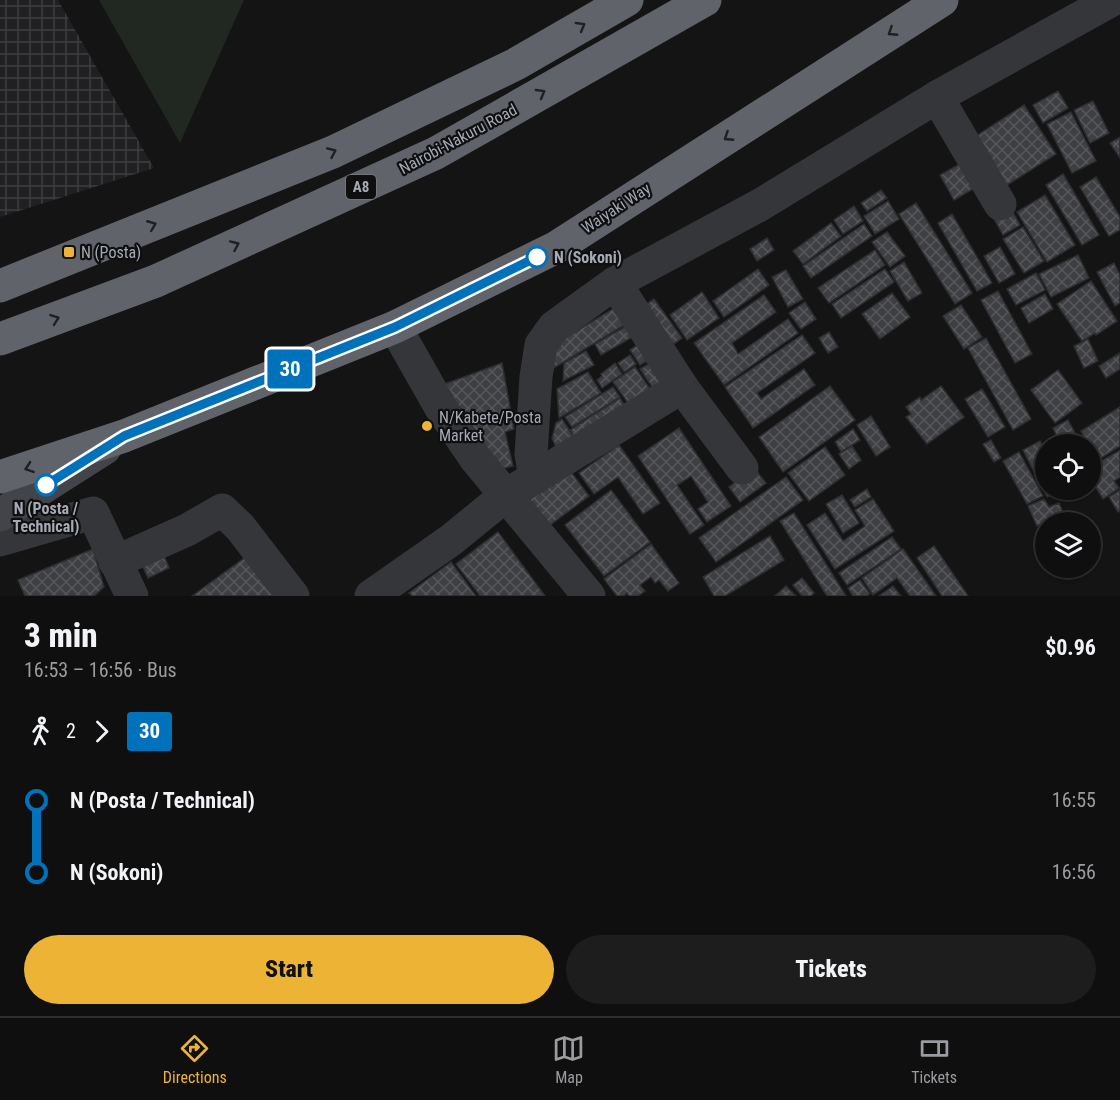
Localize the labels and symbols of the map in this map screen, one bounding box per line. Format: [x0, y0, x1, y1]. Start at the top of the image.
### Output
one-way arrow [575, 22, 586, 33]
one-way arrow [888, 24, 898, 36]
one-way arrow [535, 89, 546, 101]
street label: Nairobi-Nakuru Road [396, 100, 520, 178]
one-way arrow [724, 129, 734, 141]
one-way arrow [326, 147, 337, 159]
road number: A8 [346, 175, 376, 199]
street label: Waiyaki Way [578, 179, 654, 237]
one-way arrow [145, 220, 156, 232]
one-way arrow [229, 240, 240, 252]
place label: N (Posta) [81, 243, 141, 262]
marker: N (Posta) [62, 245, 76, 259]
marker: N (Sokoni) [526, 246, 548, 268]
place label: N (Sokoni) [554, 248, 622, 267]
one-way arrow [49, 313, 60, 326]
line badge: 30 [263, 350, 317, 388]
place label: N/Kabete/Posta Market [439, 408, 541, 445]
marker: N/Kabete/Posta Market [420, 419, 434, 433]
one-way arrow [24, 460, 35, 473]
marker: N (Posta / Technical) [35, 474, 57, 496]
place label: N (Posta / Technical) [13, 499, 79, 536]

